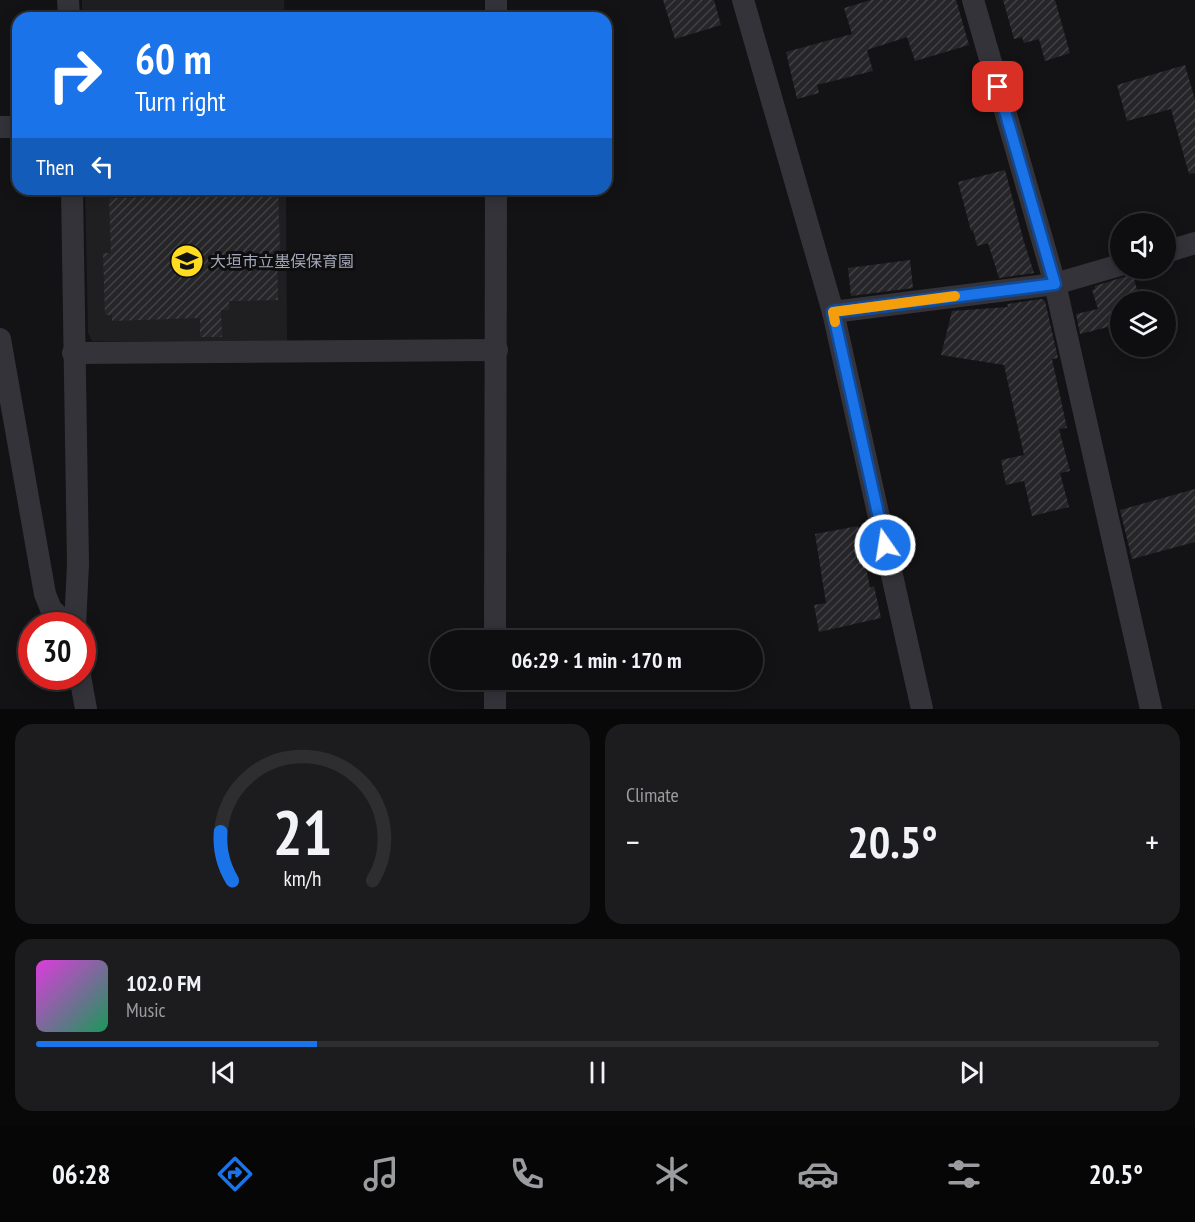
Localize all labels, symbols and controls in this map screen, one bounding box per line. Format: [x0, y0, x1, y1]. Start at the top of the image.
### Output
text: 60 m [135, 31, 212, 86]
icon: right [36, 36, 114, 114]
pin [972, 61, 1023, 112]
icon: arrive [981, 70, 1014, 103]
text: Turn right [135, 84, 226, 118]
icon: left [86, 150, 119, 183]
text: Then [36, 153, 74, 181]
map controls [1110, 213, 1176, 357]
button: sound [1110, 213, 1176, 279]
school or university icon: 大垣市立墨俣保育園 [169, 243, 205, 279]
place label: 大垣市立墨俣保育園 [210, 251, 354, 271]
button: layers [1110, 291, 1176, 357]
position arrow [853, 513, 917, 577]
speed limit sign: 30 [18, 612, 96, 690]
text: 06:29 · 1 min · 170 m [511, 646, 682, 674]
text: Climate [626, 782, 679, 808]
text: 21 [273, 791, 332, 872]
text: 20.5° [847, 812, 938, 870]
text: − [626, 820, 640, 863]
text: + [1145, 820, 1159, 863]
text: km/h [283, 864, 322, 892]
text: 102.0 FM [126, 969, 201, 997]
text: Music [126, 997, 166, 1023]
icon: previous [207, 1056, 240, 1089]
icon: pause [581, 1056, 614, 1089]
icon: next [955, 1056, 988, 1089]
icon: directions [214, 1153, 256, 1195]
icon: music [360, 1153, 402, 1195]
icon: phone [506, 1153, 548, 1195]
icon: climate [651, 1153, 693, 1195]
icon: car [797, 1153, 839, 1195]
icon: filters [943, 1153, 985, 1195]
text: 06:28 [52, 1157, 110, 1191]
text: 20.5° [1089, 1157, 1143, 1191]

